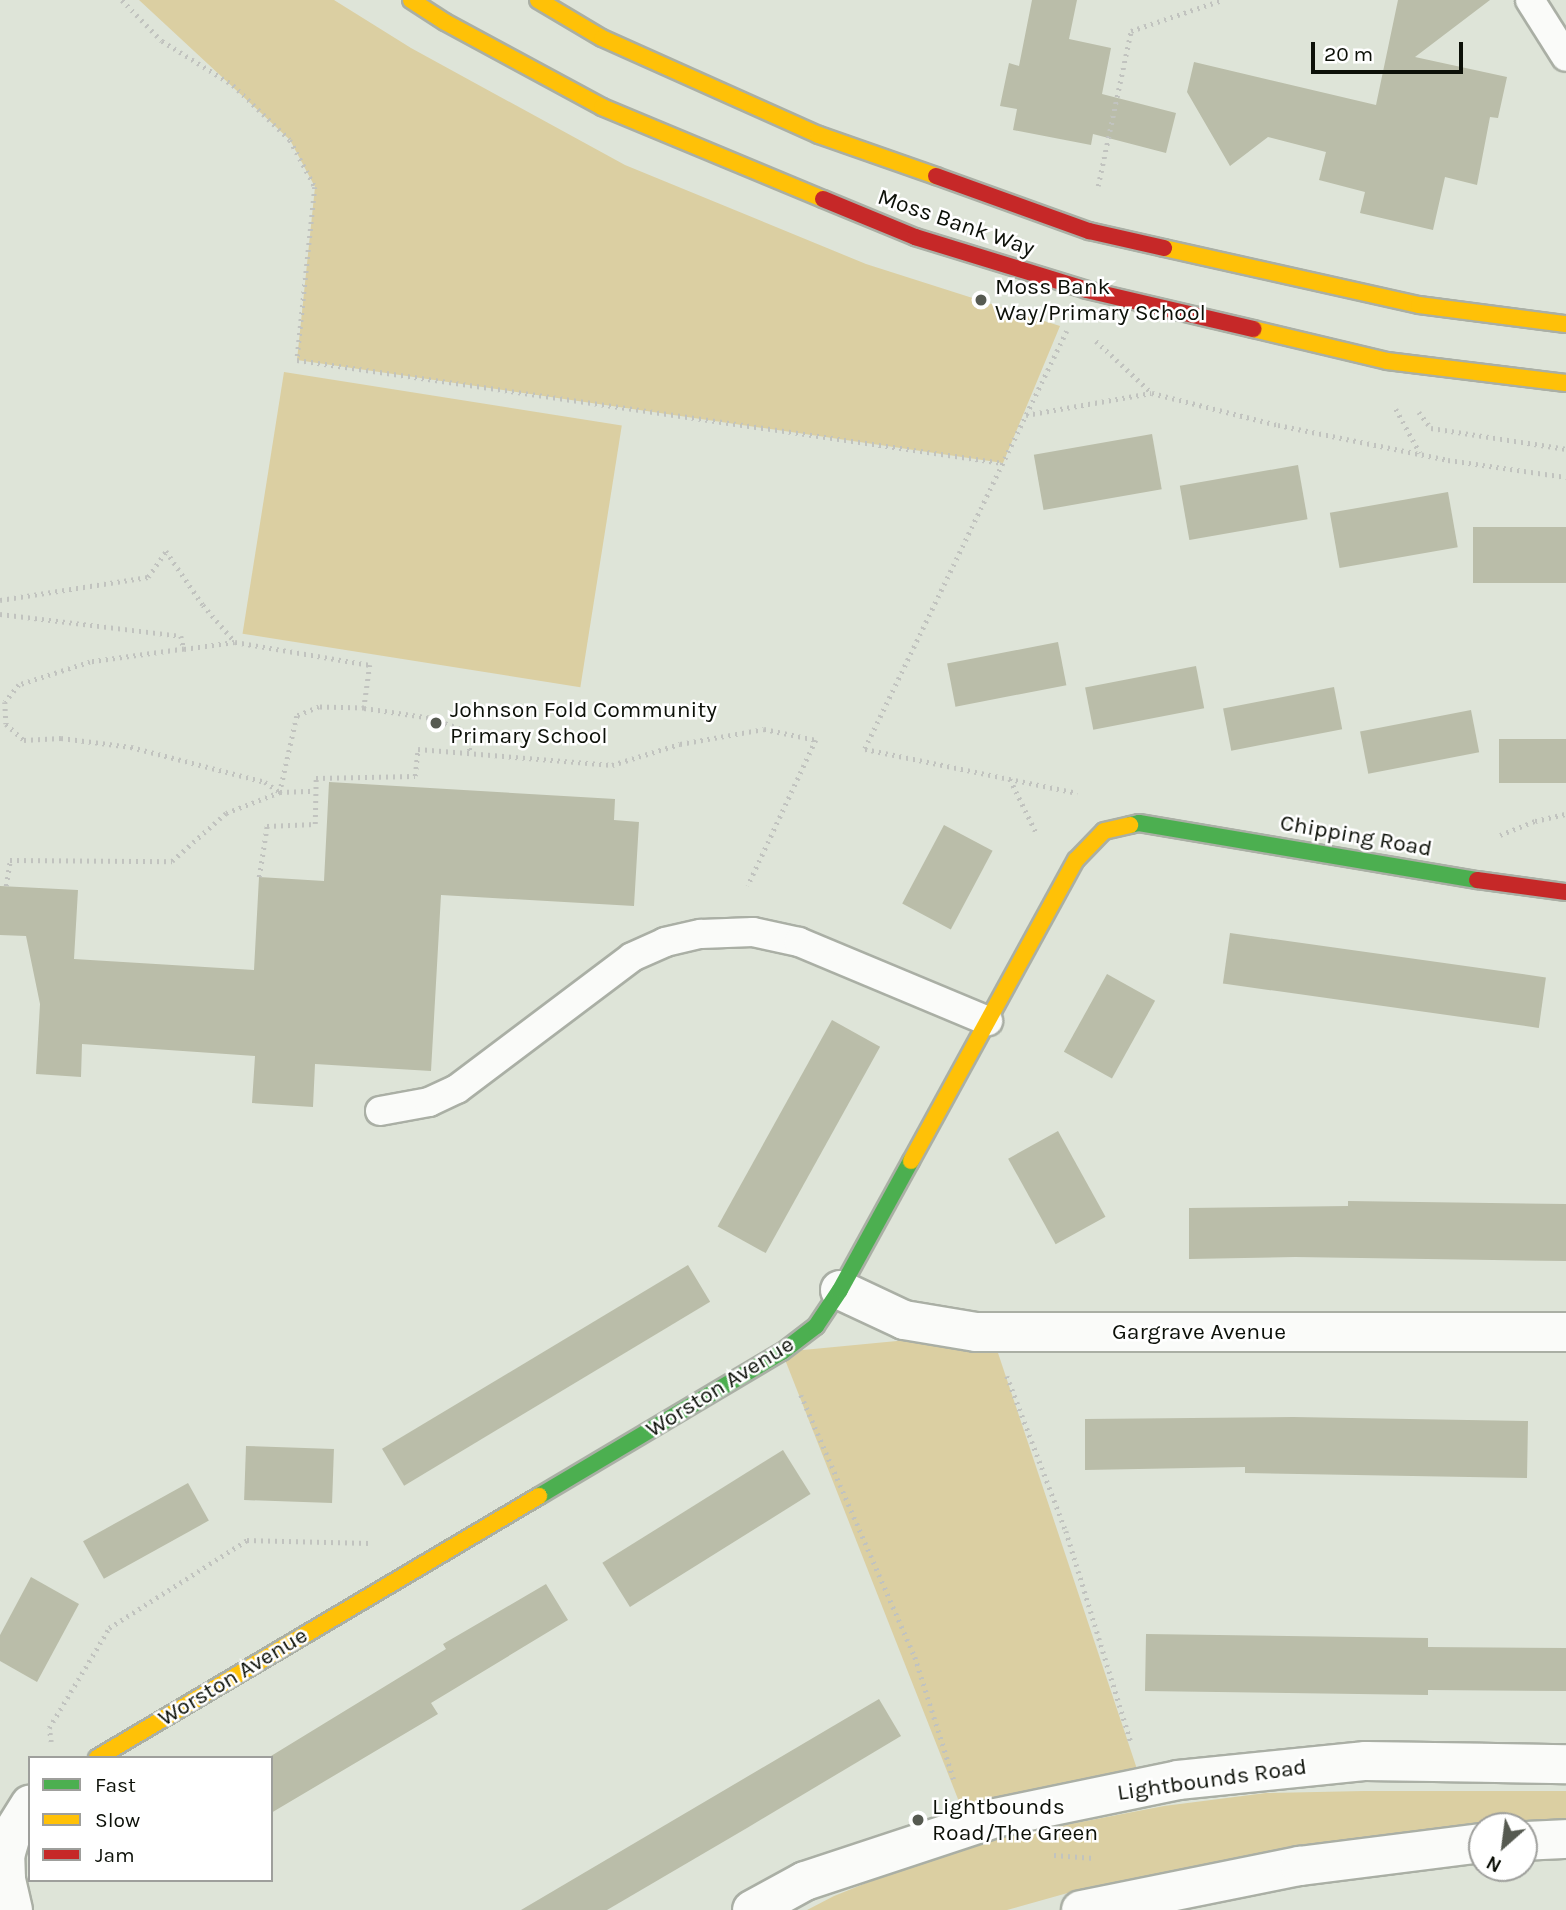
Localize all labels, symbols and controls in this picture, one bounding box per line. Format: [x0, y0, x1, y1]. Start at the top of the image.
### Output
scale bar [1314, 28, 1466, 72]
text: 20 m [1324, 42, 1373, 66]
street label: Moss Bank Way [874, 183, 1038, 263]
place label: Moss Bank Way/Primary School [995, 273, 1206, 327]
marker: Moss Bank Way/Primary School [973, 292, 989, 308]
place label: Johnson Fold Community Primary School [450, 696, 717, 750]
marker: Johnson Fold Community Primary School [428, 715, 444, 731]
street label: Chipping Road [1278, 809, 1434, 863]
street label: Gargrave Avenue [1112, 1318, 1286, 1346]
street label: Worston Avenue [641, 1331, 799, 1443]
street label: Worston Avenue [153, 1622, 313, 1732]
street label: Lightbounds Road [1115, 1753, 1309, 1807]
legend [28, 1756, 273, 1882]
text: Fast [95, 1773, 136, 1797]
place label: Lightbounds Road/The Green [932, 1793, 1098, 1847]
text: Slow [95, 1808, 140, 1832]
marker: Lightbounds Road/The Green [910, 1812, 926, 1828]
north arrow [1468, 1812, 1538, 1882]
text: Jam [95, 1843, 135, 1867]
text: N [1483, 1851, 1505, 1877]

